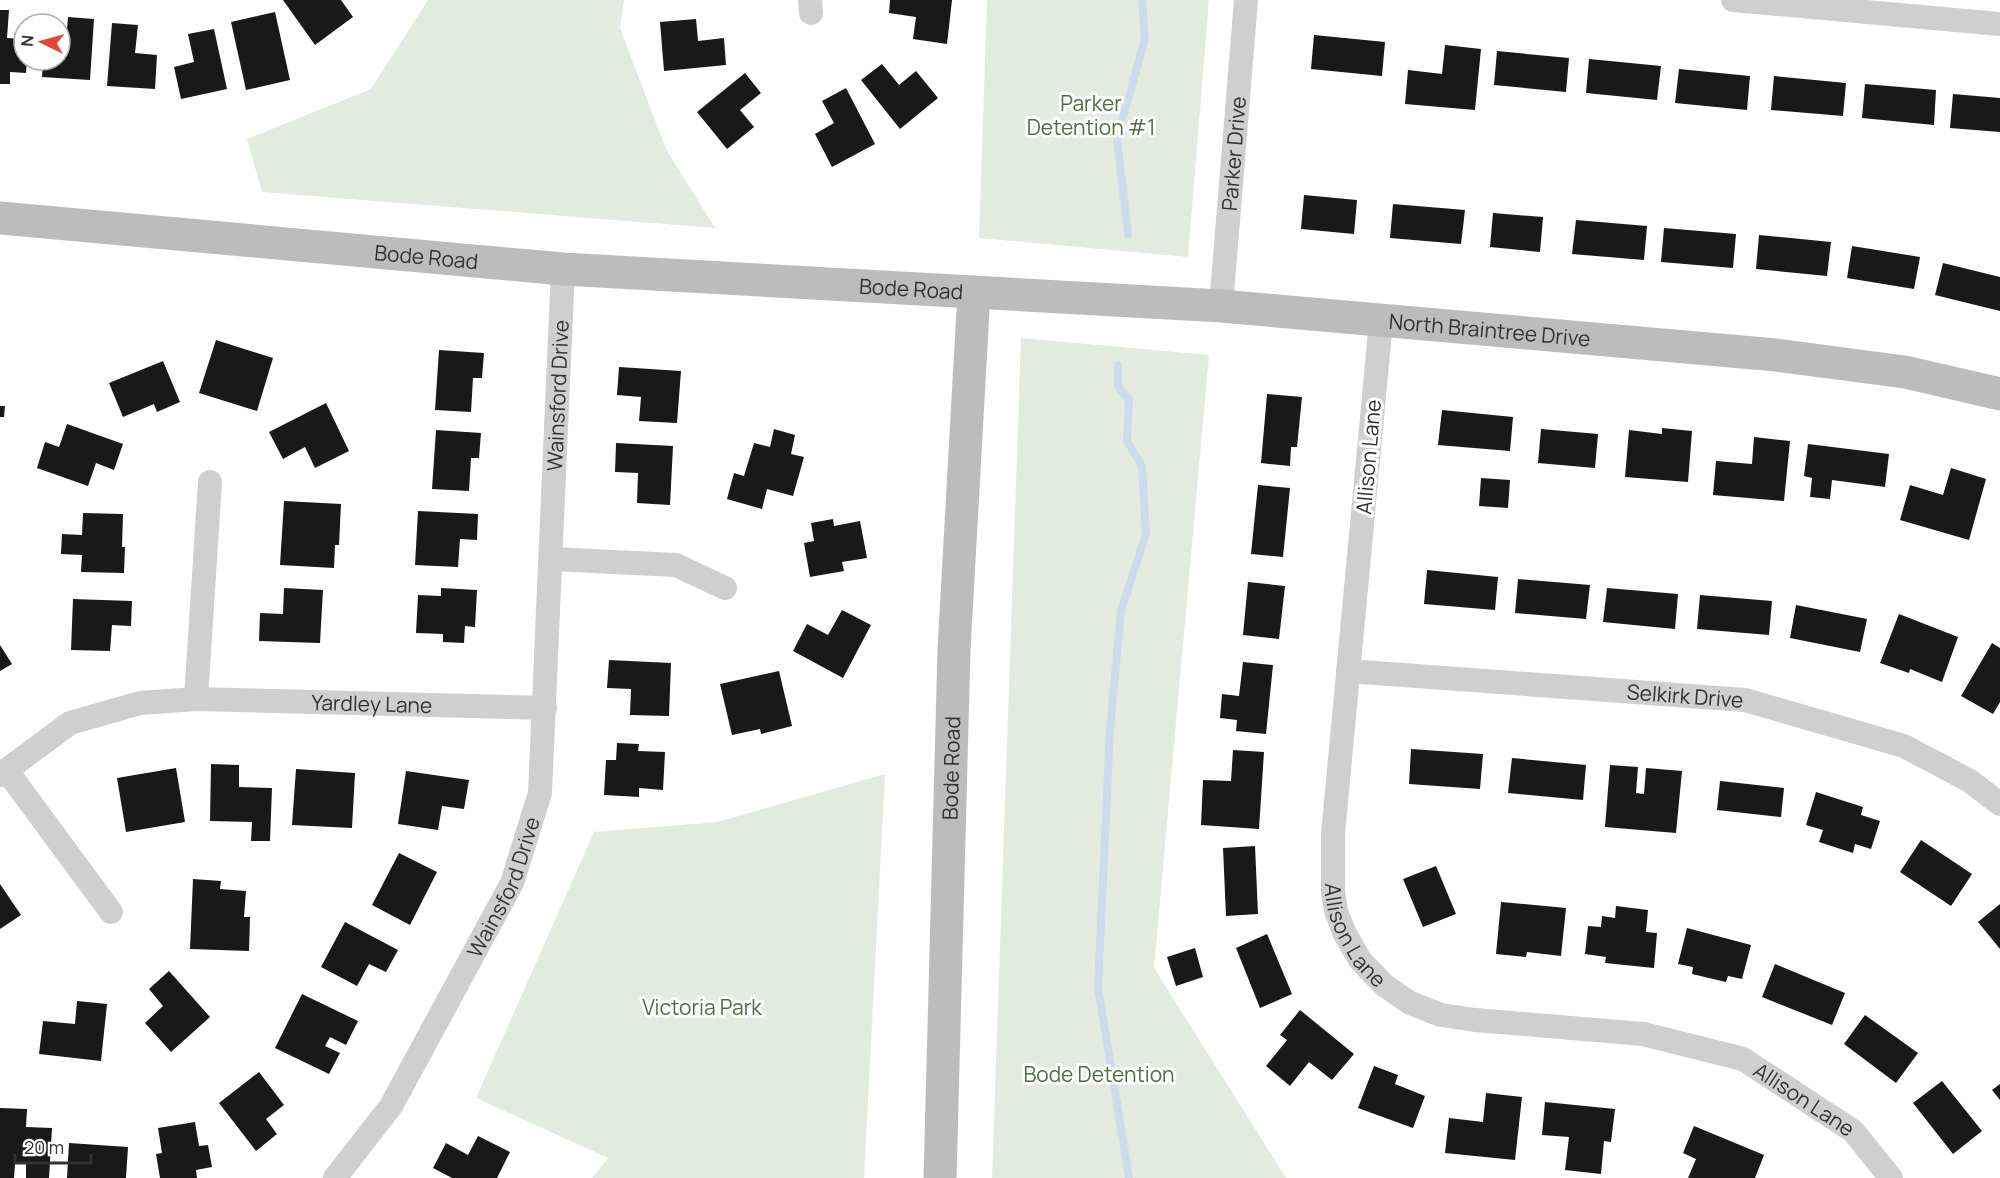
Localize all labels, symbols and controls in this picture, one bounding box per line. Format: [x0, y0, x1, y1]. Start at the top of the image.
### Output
north arrow [12, 12, 72, 72]
text: N [16, 34, 39, 47]
park label: Parker Detention #1 [1027, 89, 1155, 141]
street label: Parker Drive [1215, 95, 1252, 212]
street label: Bode Road [373, 238, 479, 275]
street label: Bode Road [858, 272, 964, 305]
street label: North Braintree Drive [1388, 307, 1592, 353]
street label: Wainsford Drive [540, 319, 575, 472]
street label: Allison Lane [1349, 398, 1387, 516]
street label: Selkirk Drive [1626, 677, 1744, 714]
street label: Yardley Lane [311, 688, 433, 719]
street label: Bode Road [935, 716, 966, 821]
street label: Wainsford Drive [460, 813, 546, 962]
street label: Allison Lane [1319, 883, 1393, 993]
park label: Victoria Park [642, 993, 762, 1021]
street label: Allison Lane [1748, 1056, 1860, 1142]
park label: Bode Detention [1023, 1060, 1175, 1088]
scale bar [15, 1127, 92, 1165]
text: 20 m [24, 1135, 64, 1159]

